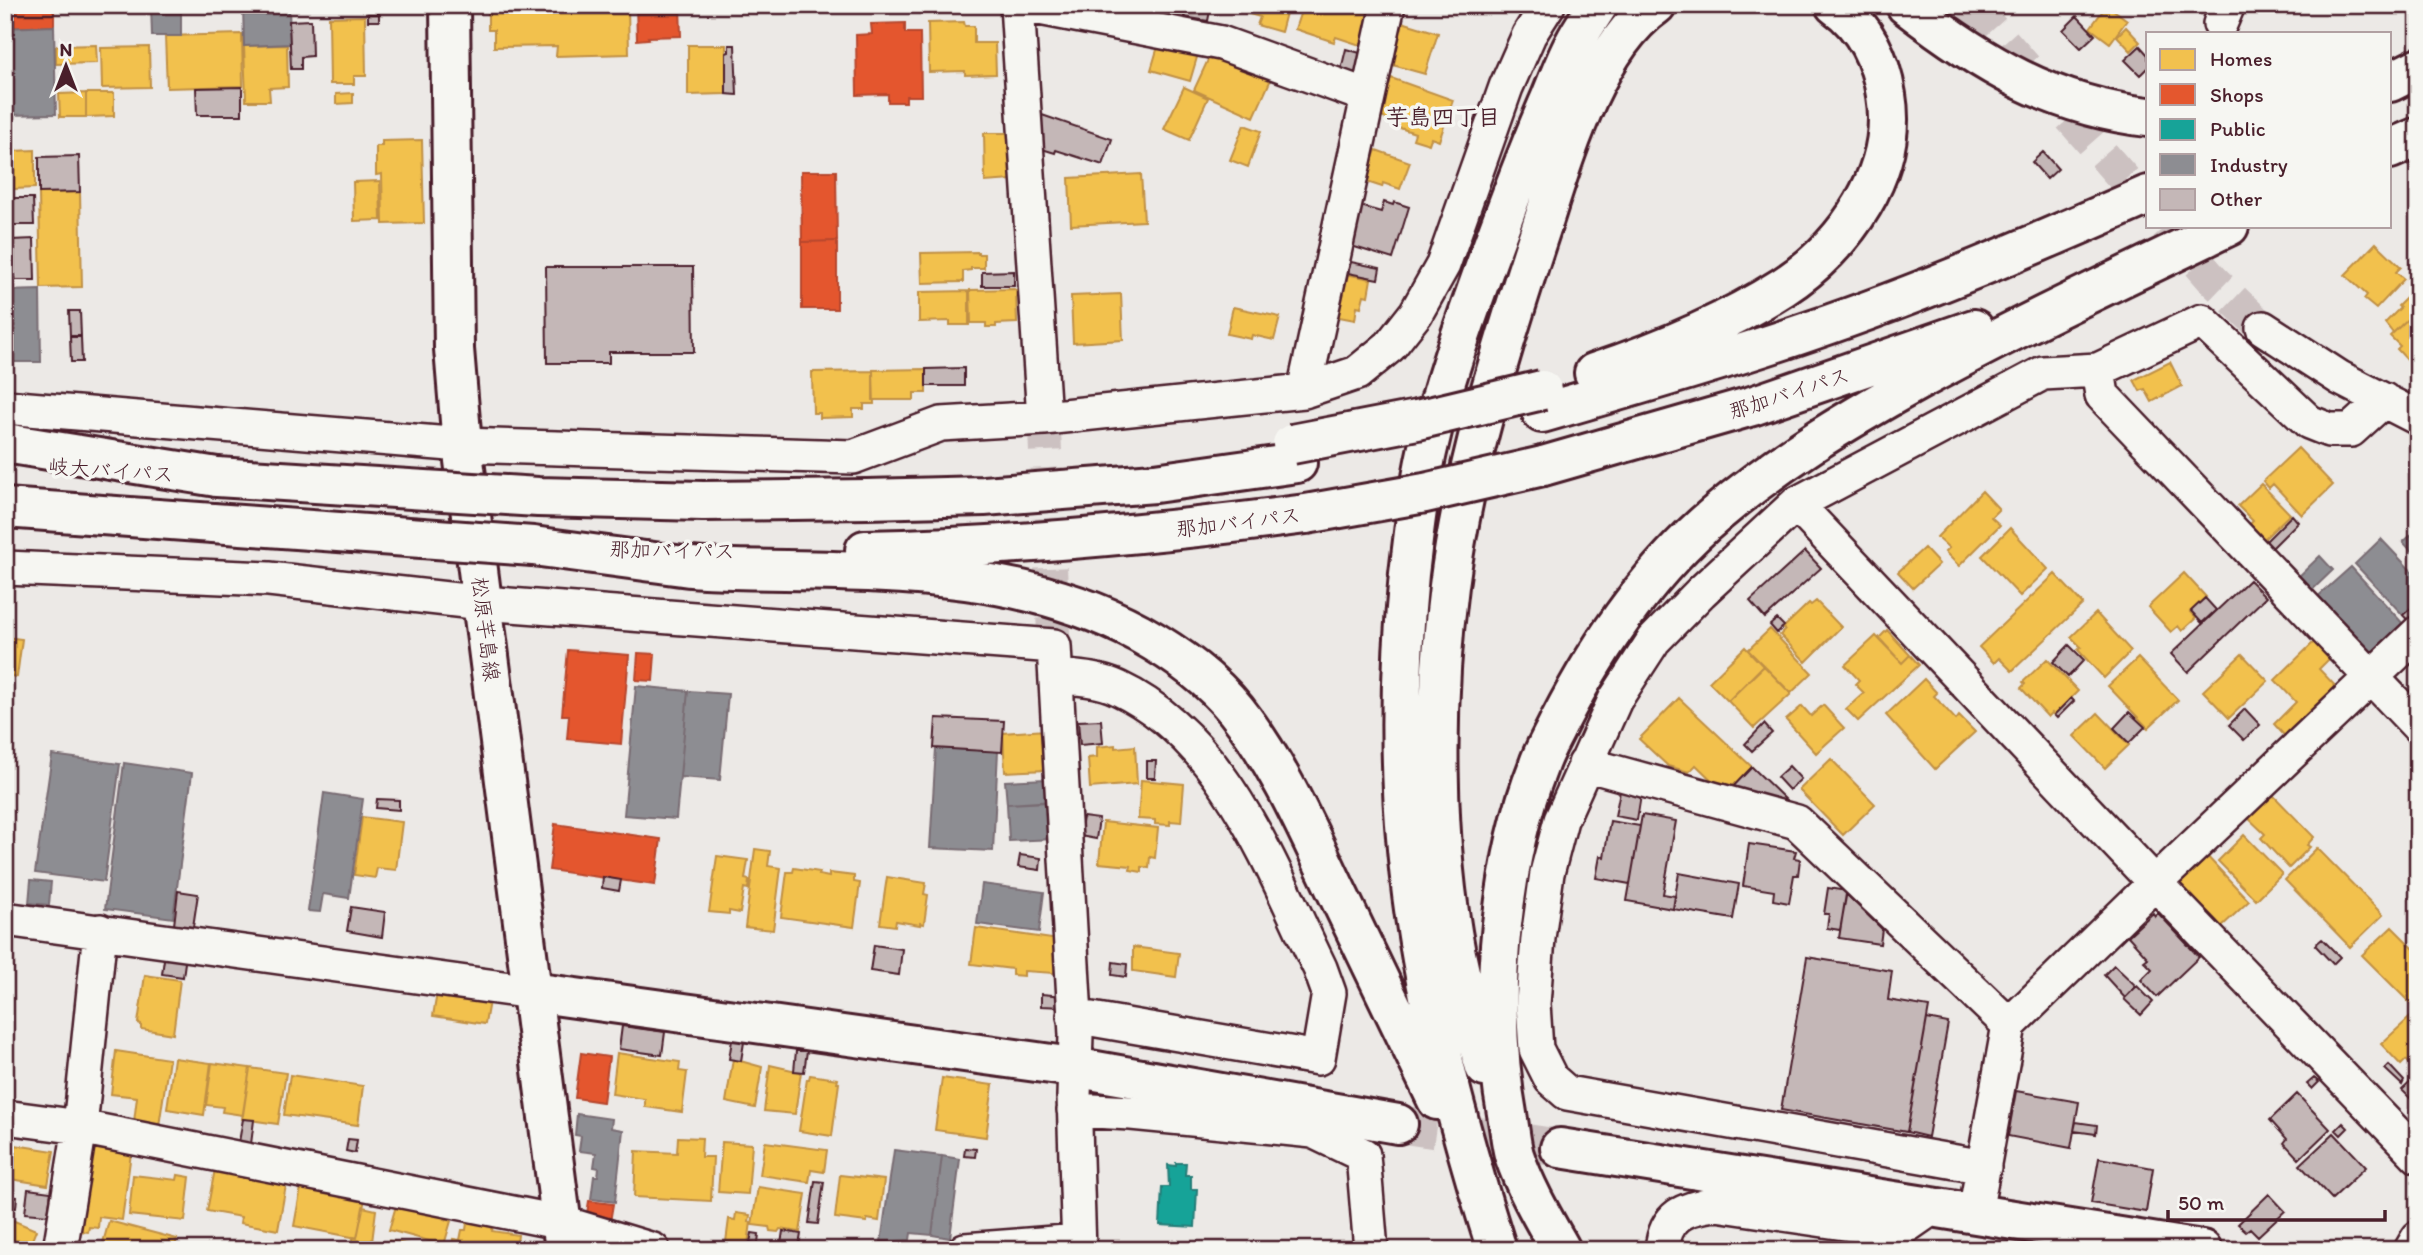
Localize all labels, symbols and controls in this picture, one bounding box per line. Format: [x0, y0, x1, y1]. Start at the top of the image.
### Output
north arrow [32, 32, 102, 102]
legend [2146, 32, 2392, 228]
text: N [60, 38, 72, 61]
text: Homes [2210, 46, 2272, 71]
text: Shops [2210, 82, 2264, 107]
district label: 芋島四丁目 [1386, 103, 1501, 131]
text: Public [2210, 116, 2266, 141]
text: Industry [2210, 152, 2288, 177]
text: Other [2210, 186, 2263, 211]
street label: 那加バイパス [1725, 362, 1853, 424]
street label: 岐大バイパス [47, 453, 175, 487]
street label: 那加バイパス [1174, 502, 1302, 542]
street label: 那加バイパス [609, 536, 735, 564]
street label: 松原芋島線 [467, 575, 505, 683]
scale bar [2168, 1178, 2384, 1222]
text: 50 m [2178, 1190, 2225, 1215]

